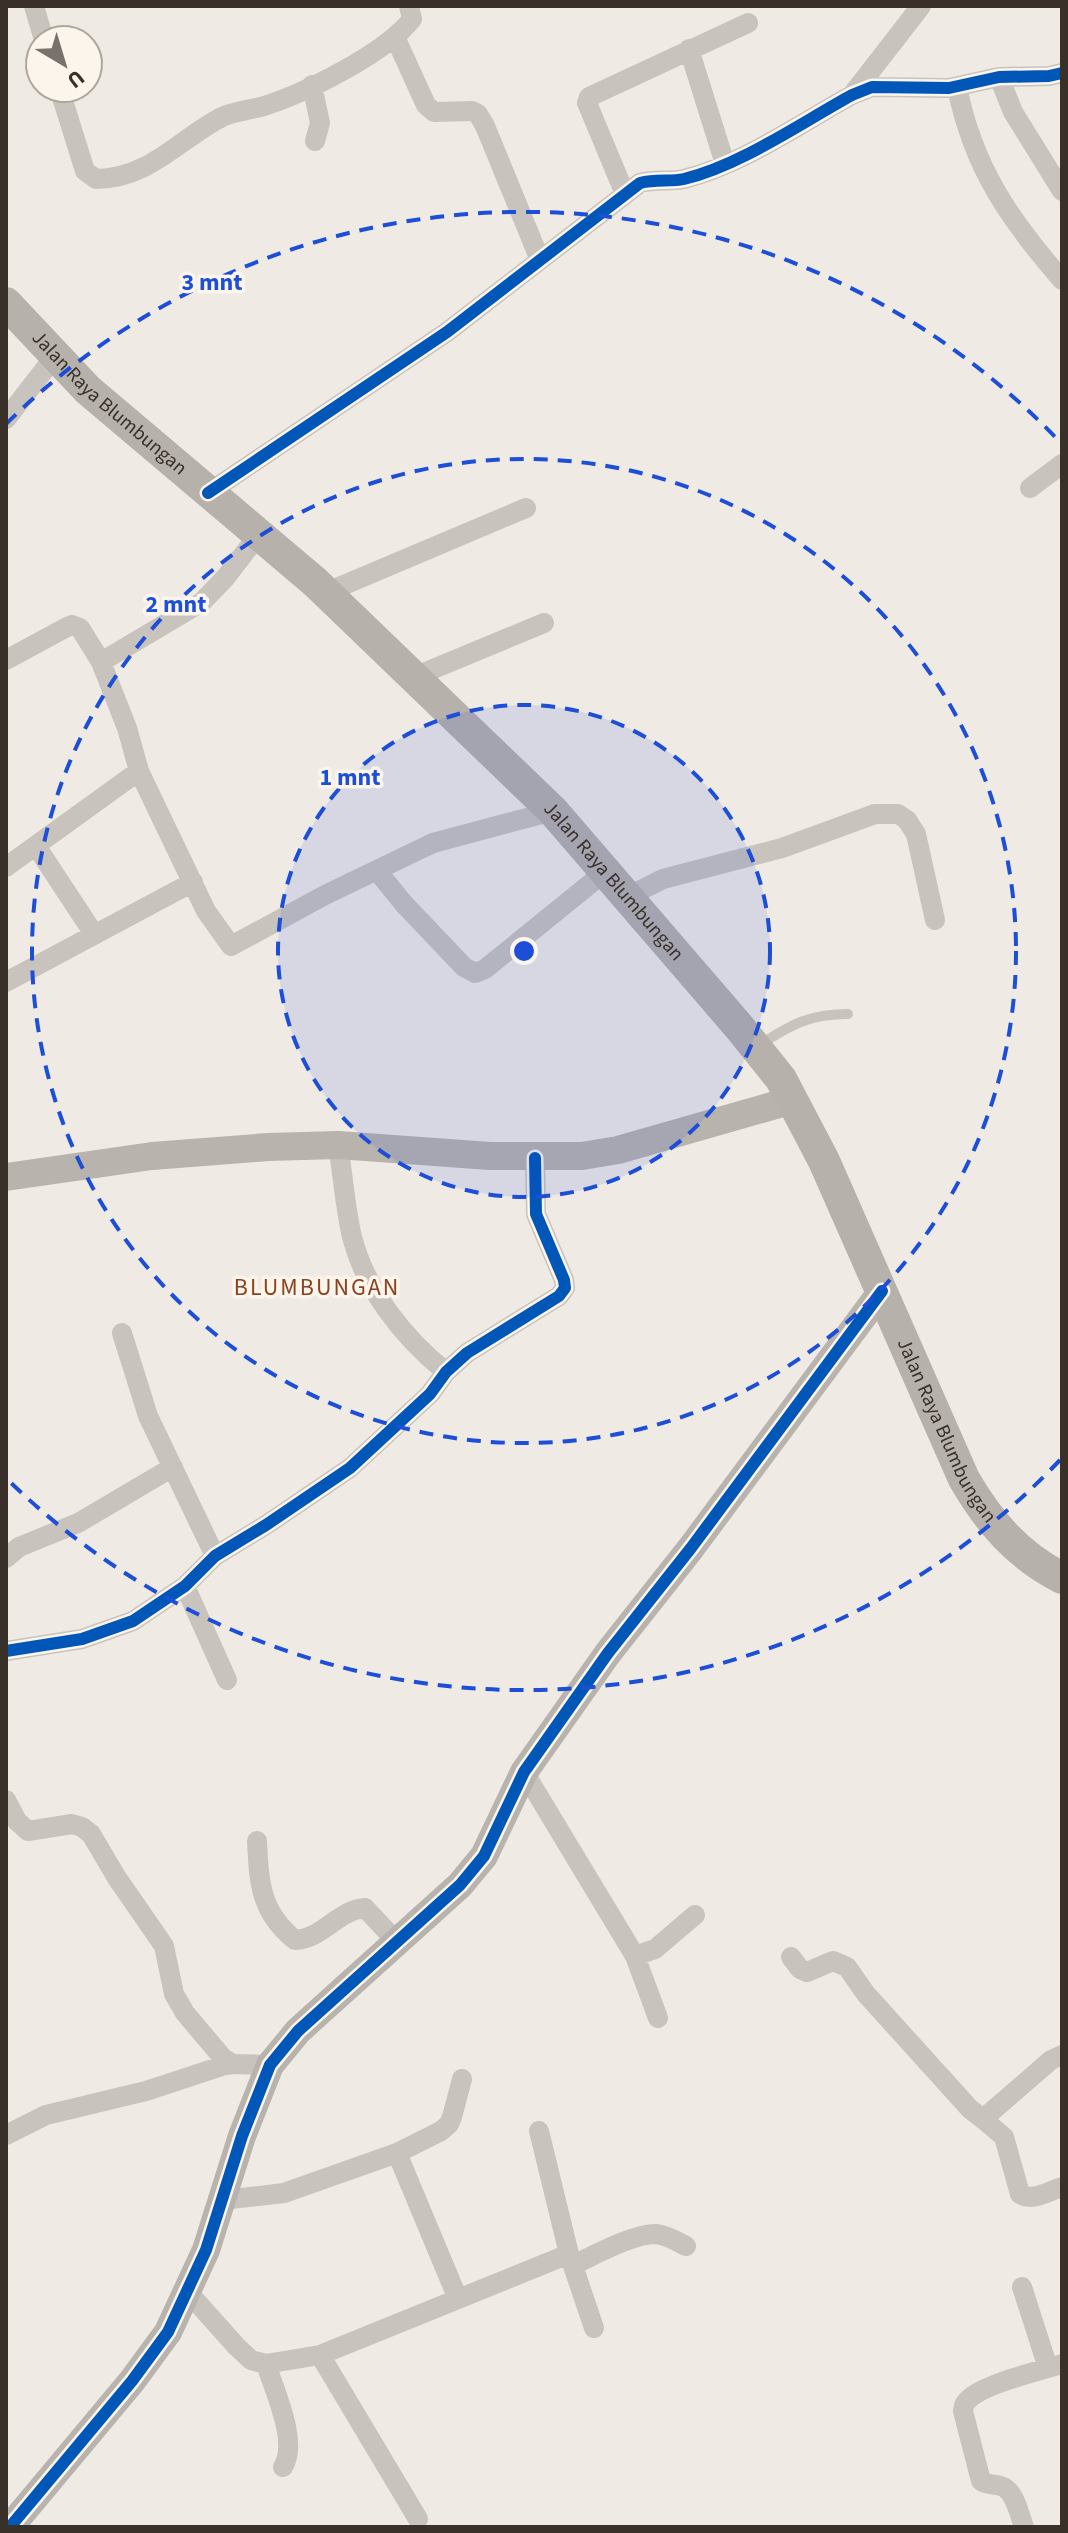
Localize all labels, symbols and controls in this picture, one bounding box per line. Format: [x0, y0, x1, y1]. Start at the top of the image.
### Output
north arrow [24, 24, 104, 104]
text: U [60, 62, 91, 96]
text: 3 mnt [182, 265, 242, 300]
street label: Jalan Raya Blumbungan [25, 325, 193, 482]
text: 2 mnt [146, 587, 206, 622]
text: 1 mnt [320, 760, 380, 795]
street label: Jalan Raya Blumbungan [537, 795, 690, 967]
centre of rings [510, 937, 538, 965]
district label: BLUMBUNGAN [234, 1270, 400, 1305]
street label: Jalan Raya Blumbungan [890, 1334, 1003, 1529]

